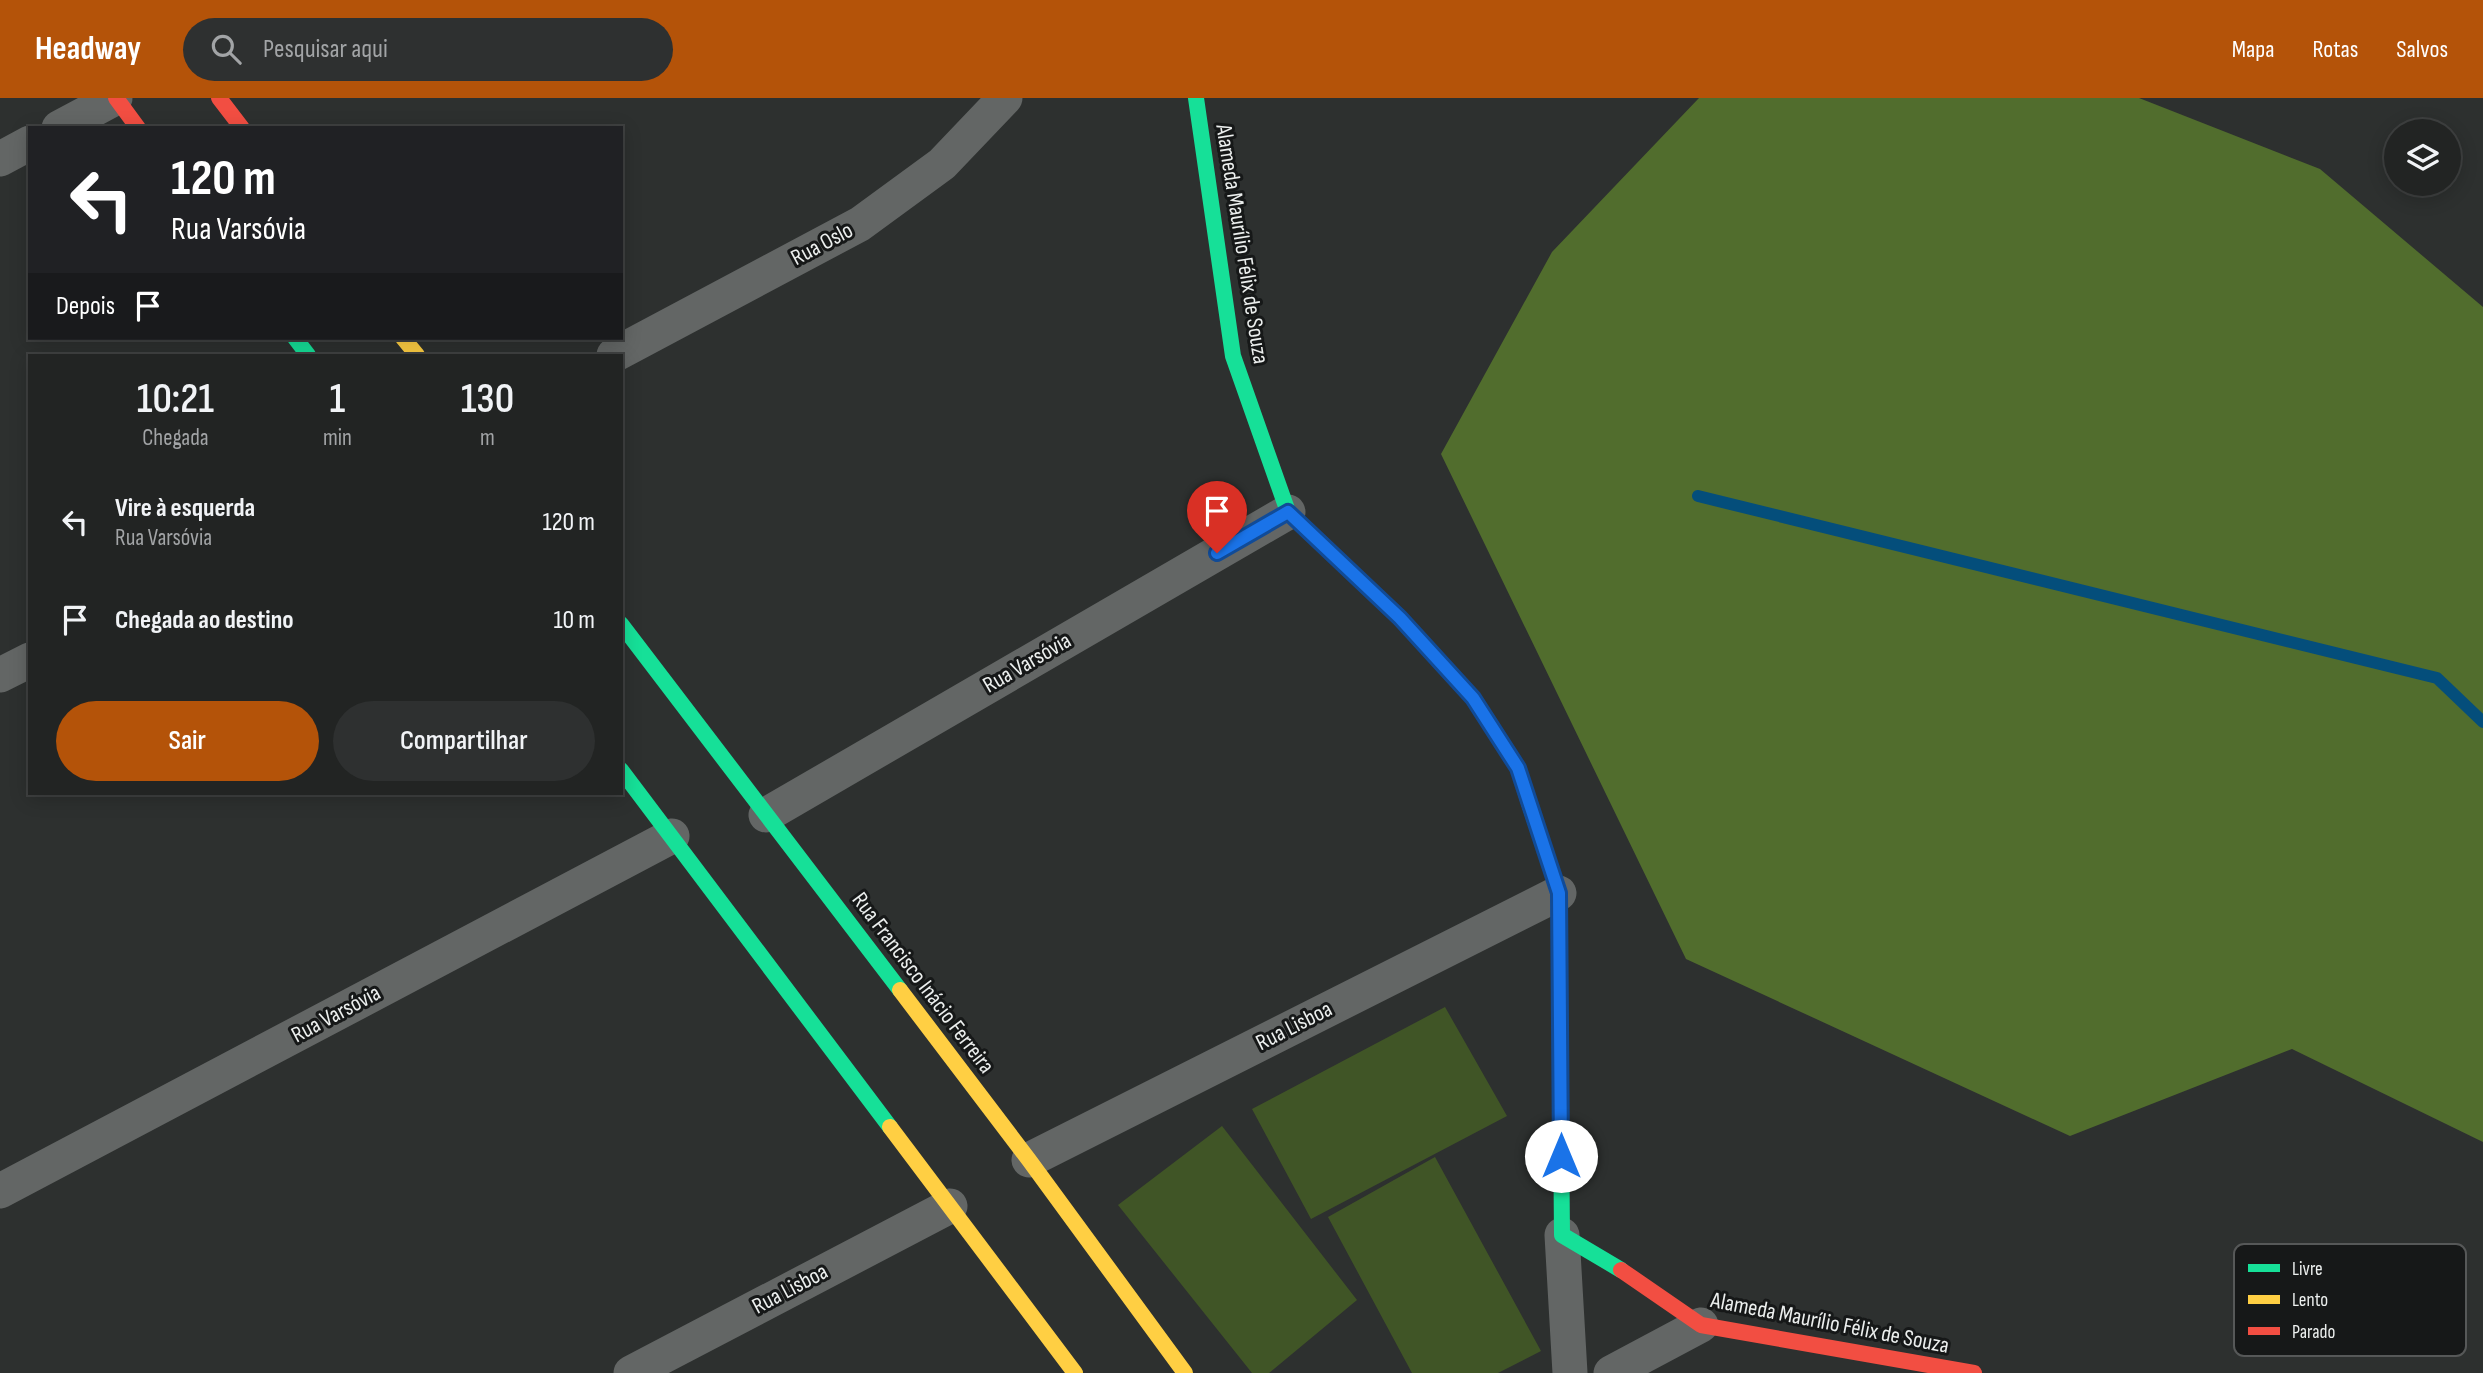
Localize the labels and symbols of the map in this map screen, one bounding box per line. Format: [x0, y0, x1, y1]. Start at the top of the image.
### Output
street label: Alameda Maurílio Félix de Souza [1209, 121, 1275, 366]
street label: Rua Oslo [786, 216, 858, 272]
pin [1187, 481, 1247, 553]
street label: Rua Varsóvia [978, 627, 1076, 699]
street label: Rua Francisco Inácio Ferreira [846, 887, 1000, 1079]
street label: Rua Varsóvia [287, 979, 385, 1049]
street label: Rua Lisboa [1251, 995, 1337, 1057]
position arrow [1524, 1119, 1598, 1193]
legend [2234, 1244, 2466, 1356]
street label: Rua Lisboa [747, 1257, 833, 1321]
text: Livre [2292, 1258, 2323, 1281]
street label: Alameda Maurílio Félix de Souza [1707, 1286, 1952, 1360]
text: Lento [2292, 1289, 2328, 1312]
text: Parado [2292, 1321, 2335, 1344]

